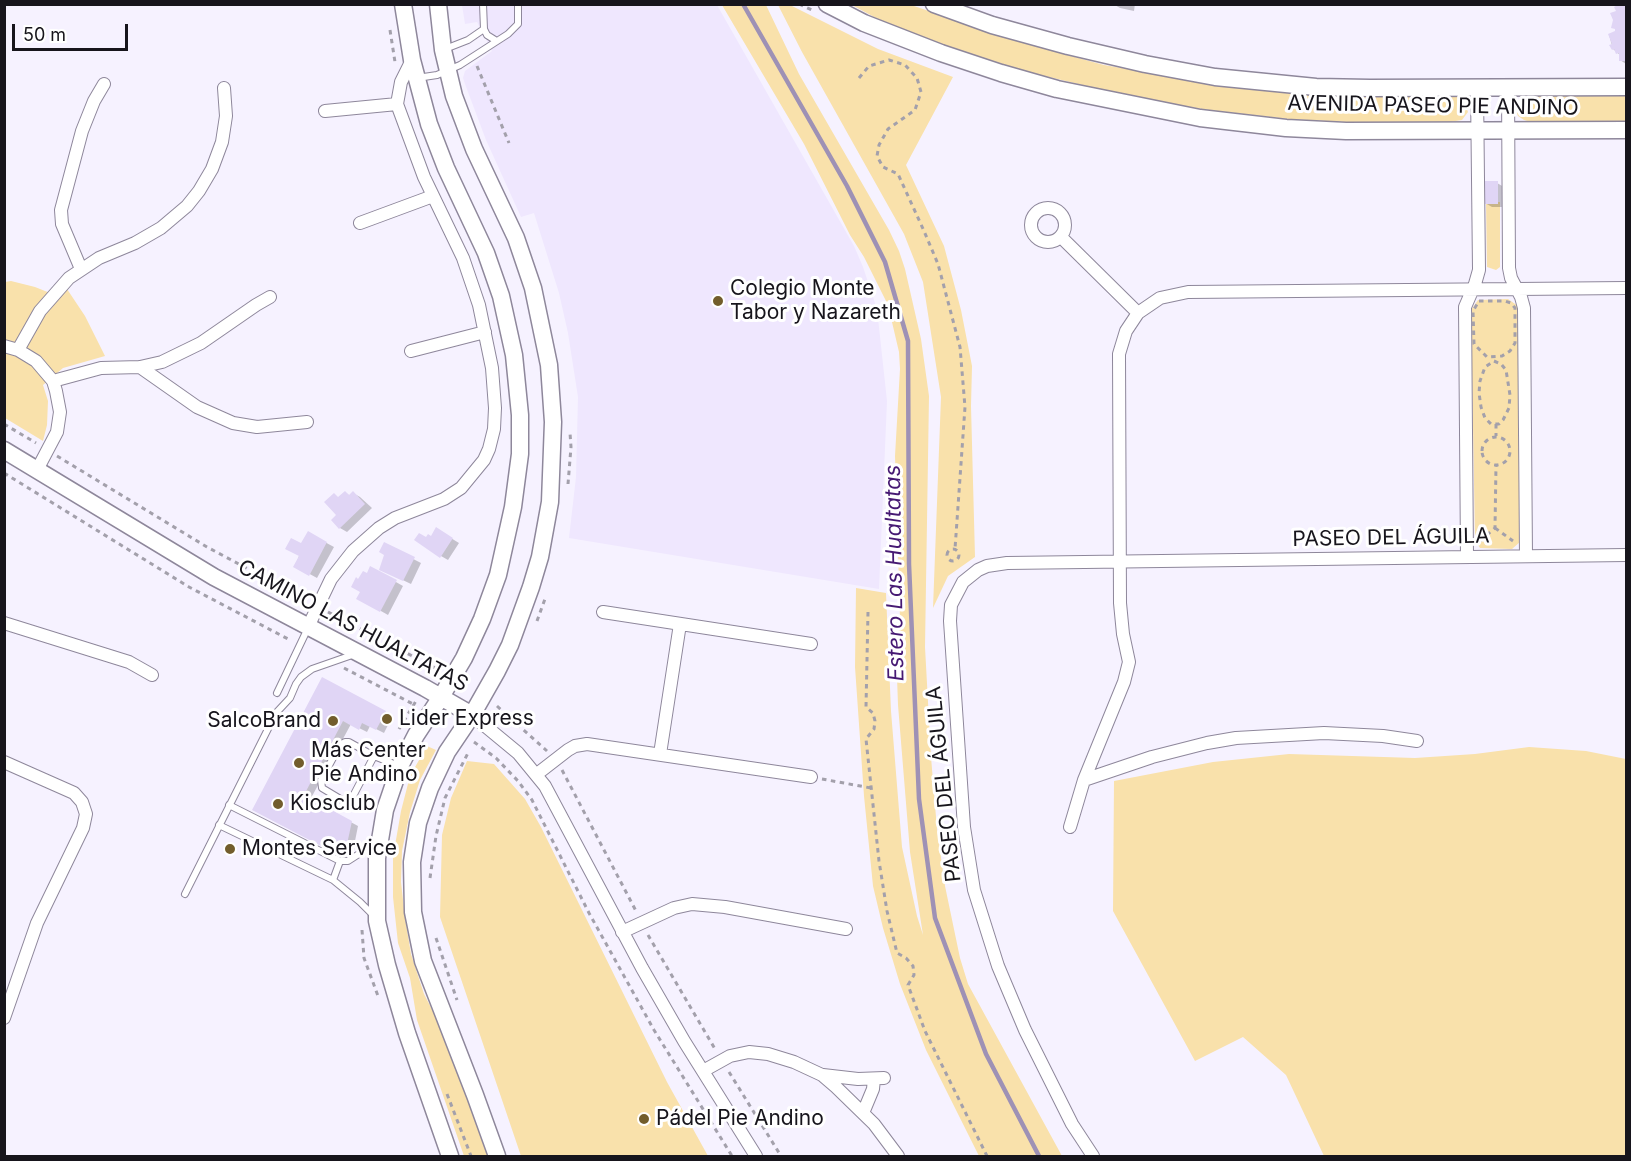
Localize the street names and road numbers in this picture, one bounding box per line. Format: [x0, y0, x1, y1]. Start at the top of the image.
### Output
street label: AVENIDA PASEO PIE ANDINO [1287, 91, 1579, 121]
street label: PASEO DEL ÁGUILA [1292, 524, 1490, 552]
street label: CAMINO LAS HUALTATAS [234, 555, 472, 697]
street label: PASEO DEL ÁGUILA [921, 685, 967, 883]

